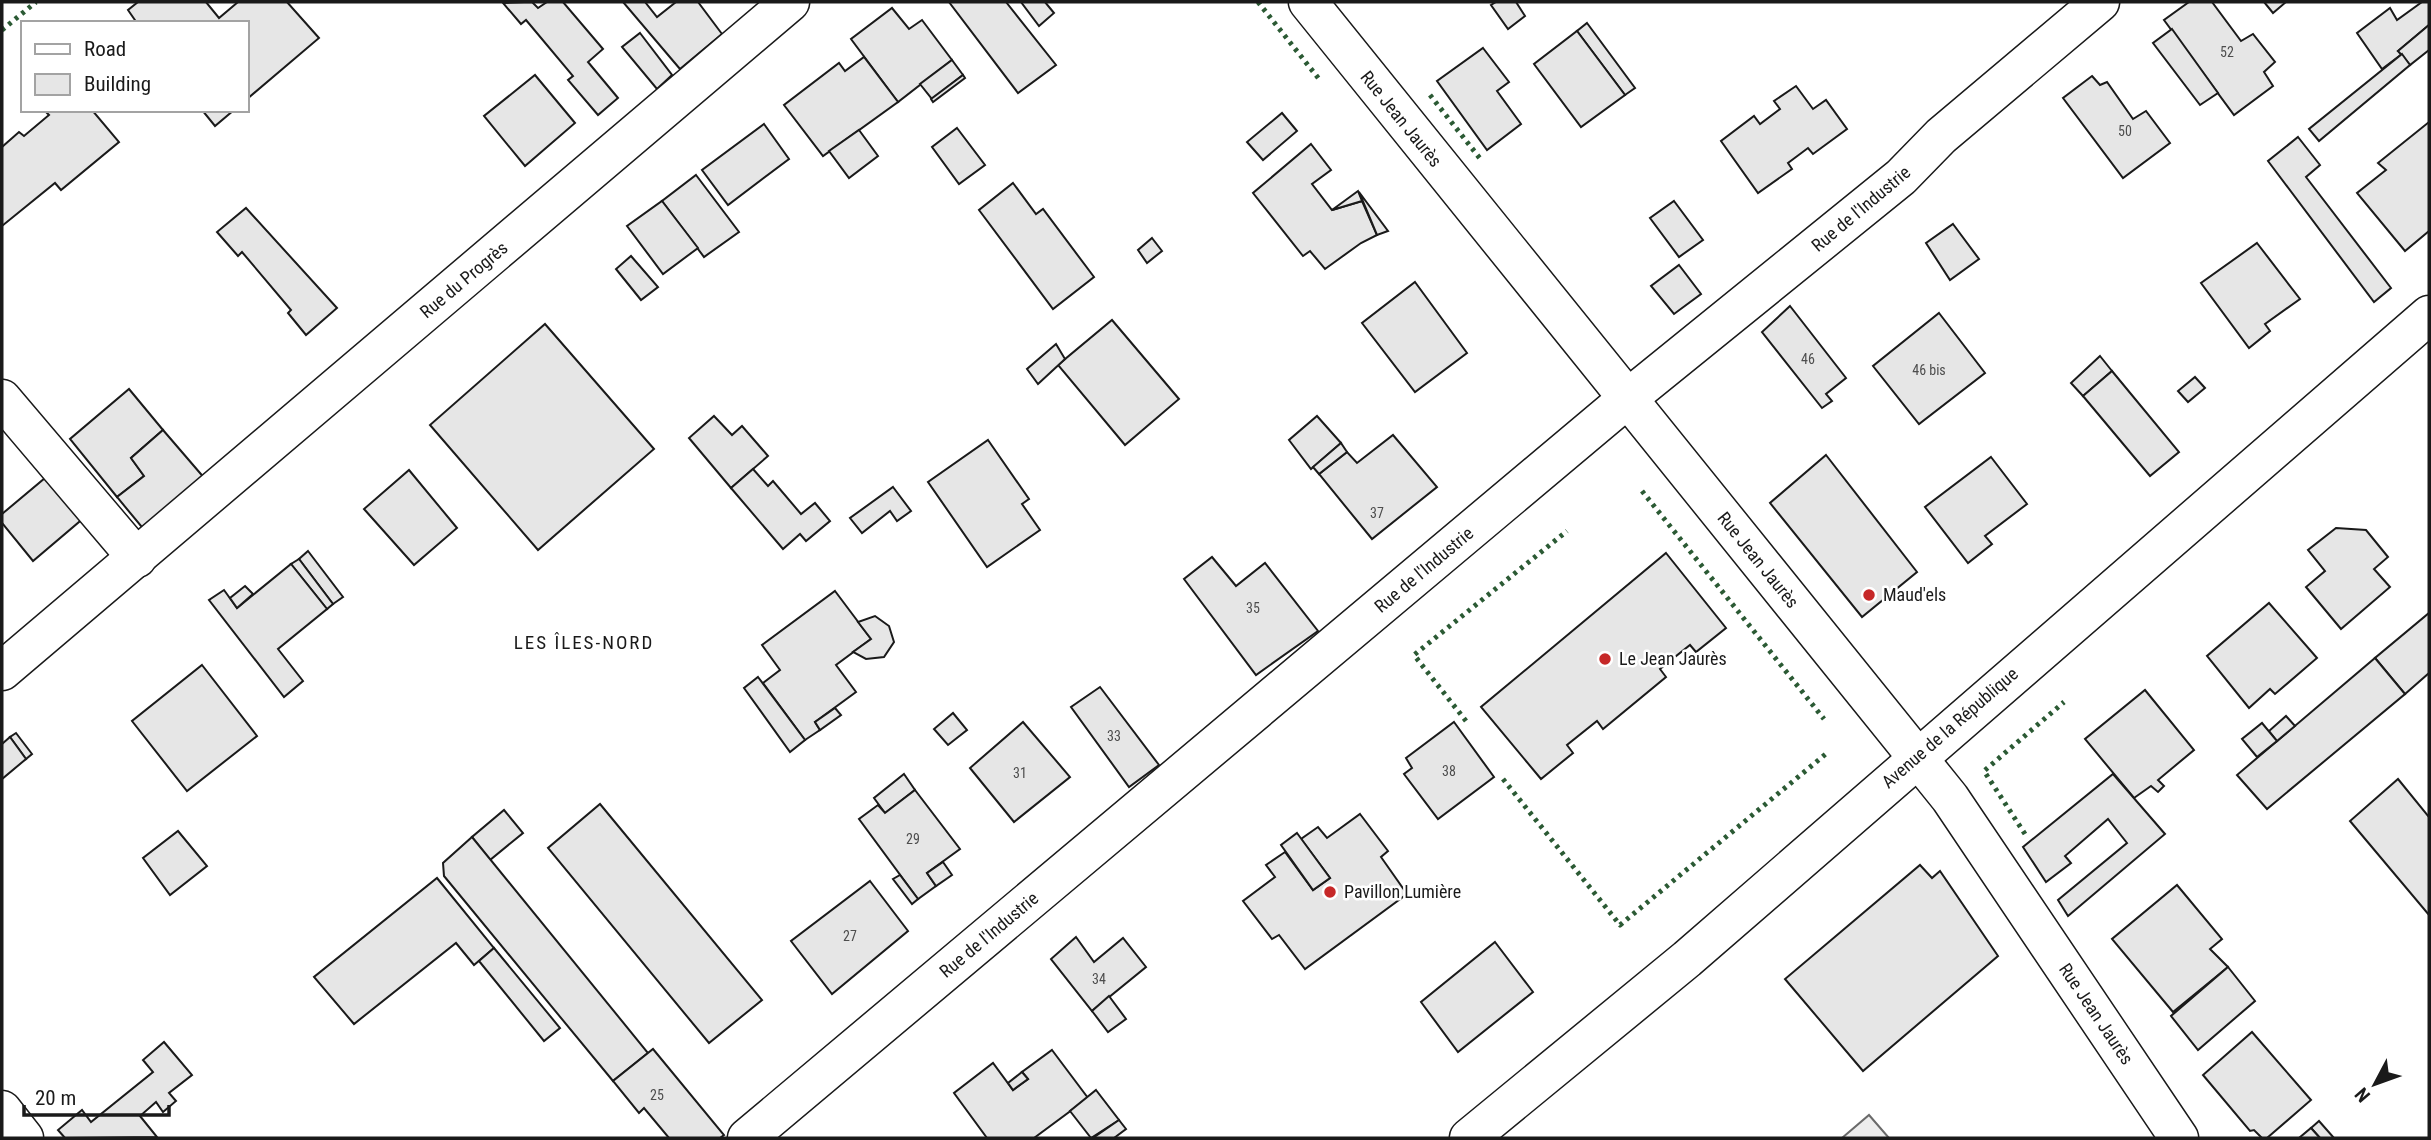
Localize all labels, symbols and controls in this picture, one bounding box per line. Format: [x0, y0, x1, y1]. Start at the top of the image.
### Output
legend [21, 21, 248, 112]
text: Road [84, 37, 126, 61]
house number: 52 [2220, 44, 2234, 60]
street label: Rue Jean Jaurès [1356, 66, 1446, 171]
text: Building [84, 72, 151, 96]
house number: 50 [2118, 123, 2132, 139]
street label: Rue de l'Industrie [1807, 161, 1914, 256]
street label: Rue du Progrès [416, 237, 512, 322]
house number: 46 [1801, 351, 1815, 367]
house number: 46 bis [1912, 362, 1946, 378]
house number: 37 [1370, 505, 1384, 521]
street label: Rue Jean Jaurès [1713, 507, 1803, 612]
street label: Rue de l'Industrie [1370, 522, 1477, 617]
place label: Maud'els [1883, 584, 1946, 605]
marker: Maud'els [1861, 587, 1877, 603]
house number: 35 [1246, 600, 1260, 616]
district label: LES ÎLES-NORD [514, 631, 654, 654]
place label: Le Jean Jaurès [1619, 648, 1727, 669]
marker: Le Jean Jaurès [1597, 651, 1613, 667]
street label: Avenue de la République [1877, 663, 2022, 792]
house number: 33 [1107, 728, 1121, 744]
house number: 38 [1442, 763, 1456, 779]
house number: 31 [1013, 765, 1027, 781]
house number: 29 [906, 831, 920, 847]
place label: Pavillon Lumière [1344, 881, 1461, 902]
marker: Pavillon Lumière [1322, 884, 1338, 900]
street label: Rue de l'Industrie [935, 887, 1042, 982]
house number: 27 [843, 928, 857, 944]
street label: Rue Jean Jaurès [2055, 959, 2138, 1068]
house number: 34 [1092, 971, 1106, 987]
north arrow [2340, 1049, 2410, 1119]
scale bar [24, 1074, 170, 1118]
text: N [2350, 1083, 2375, 1107]
text: 20 m [35, 1086, 76, 1110]
house number: 25 [650, 1087, 664, 1103]

